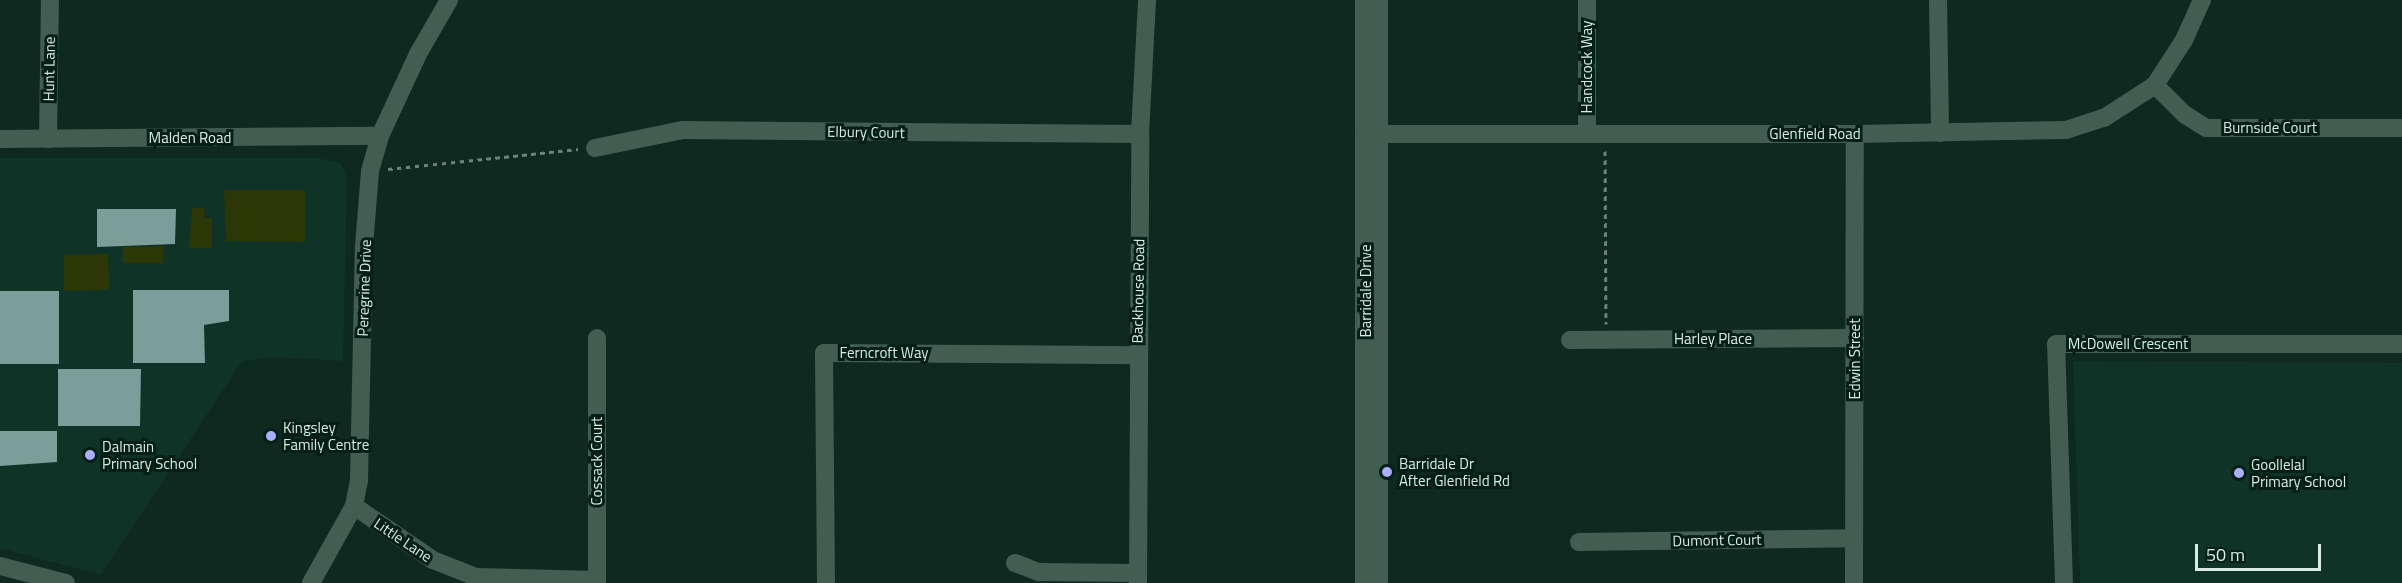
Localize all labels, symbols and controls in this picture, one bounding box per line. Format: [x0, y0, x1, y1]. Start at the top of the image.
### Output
street label: Handcock Way [1578, 21, 1596, 113]
street label: Hunt Lane [39, 36, 59, 102]
street label: Burnside Court [2223, 119, 2317, 137]
street label: Elbury Court [827, 122, 905, 142]
street label: Glenfield Road [1769, 125, 1861, 143]
street label: Malden Road [149, 129, 231, 147]
street label: Backhouse Road [1128, 238, 1148, 344]
street label: Peregrine Drive [353, 239, 375, 337]
street label: Barridale Drive [1357, 244, 1375, 338]
street label: Edwin Street [1846, 319, 1864, 399]
street label: Harley Place [1674, 330, 1752, 348]
street label: McDowell Crescent [2068, 335, 2188, 353]
street label: Ferncroft Way [839, 344, 929, 362]
street label: Cossack Court [588, 417, 606, 505]
place label: Kingsley Family Centre [283, 418, 369, 453]
marker: Kingsley Family Centre [264, 429, 278, 443]
place label: Dalmain Primary School [102, 437, 197, 472]
marker: Dalmain Primary School [83, 448, 97, 462]
place label: Barridale Dr After Glenfield Rd [1399, 454, 1510, 489]
place label: Goollelal Primary School [2251, 455, 2346, 490]
marker: Barridale Dr After Glenfield Rd [1380, 465, 1394, 479]
marker: Goollelal Primary School [2232, 466, 2246, 480]
street label: Little Lane [371, 514, 435, 566]
street label: Dumont Court [1672, 530, 1762, 550]
scale bar [2198, 532, 2324, 570]
text: 50 m [2206, 541, 2245, 568]

